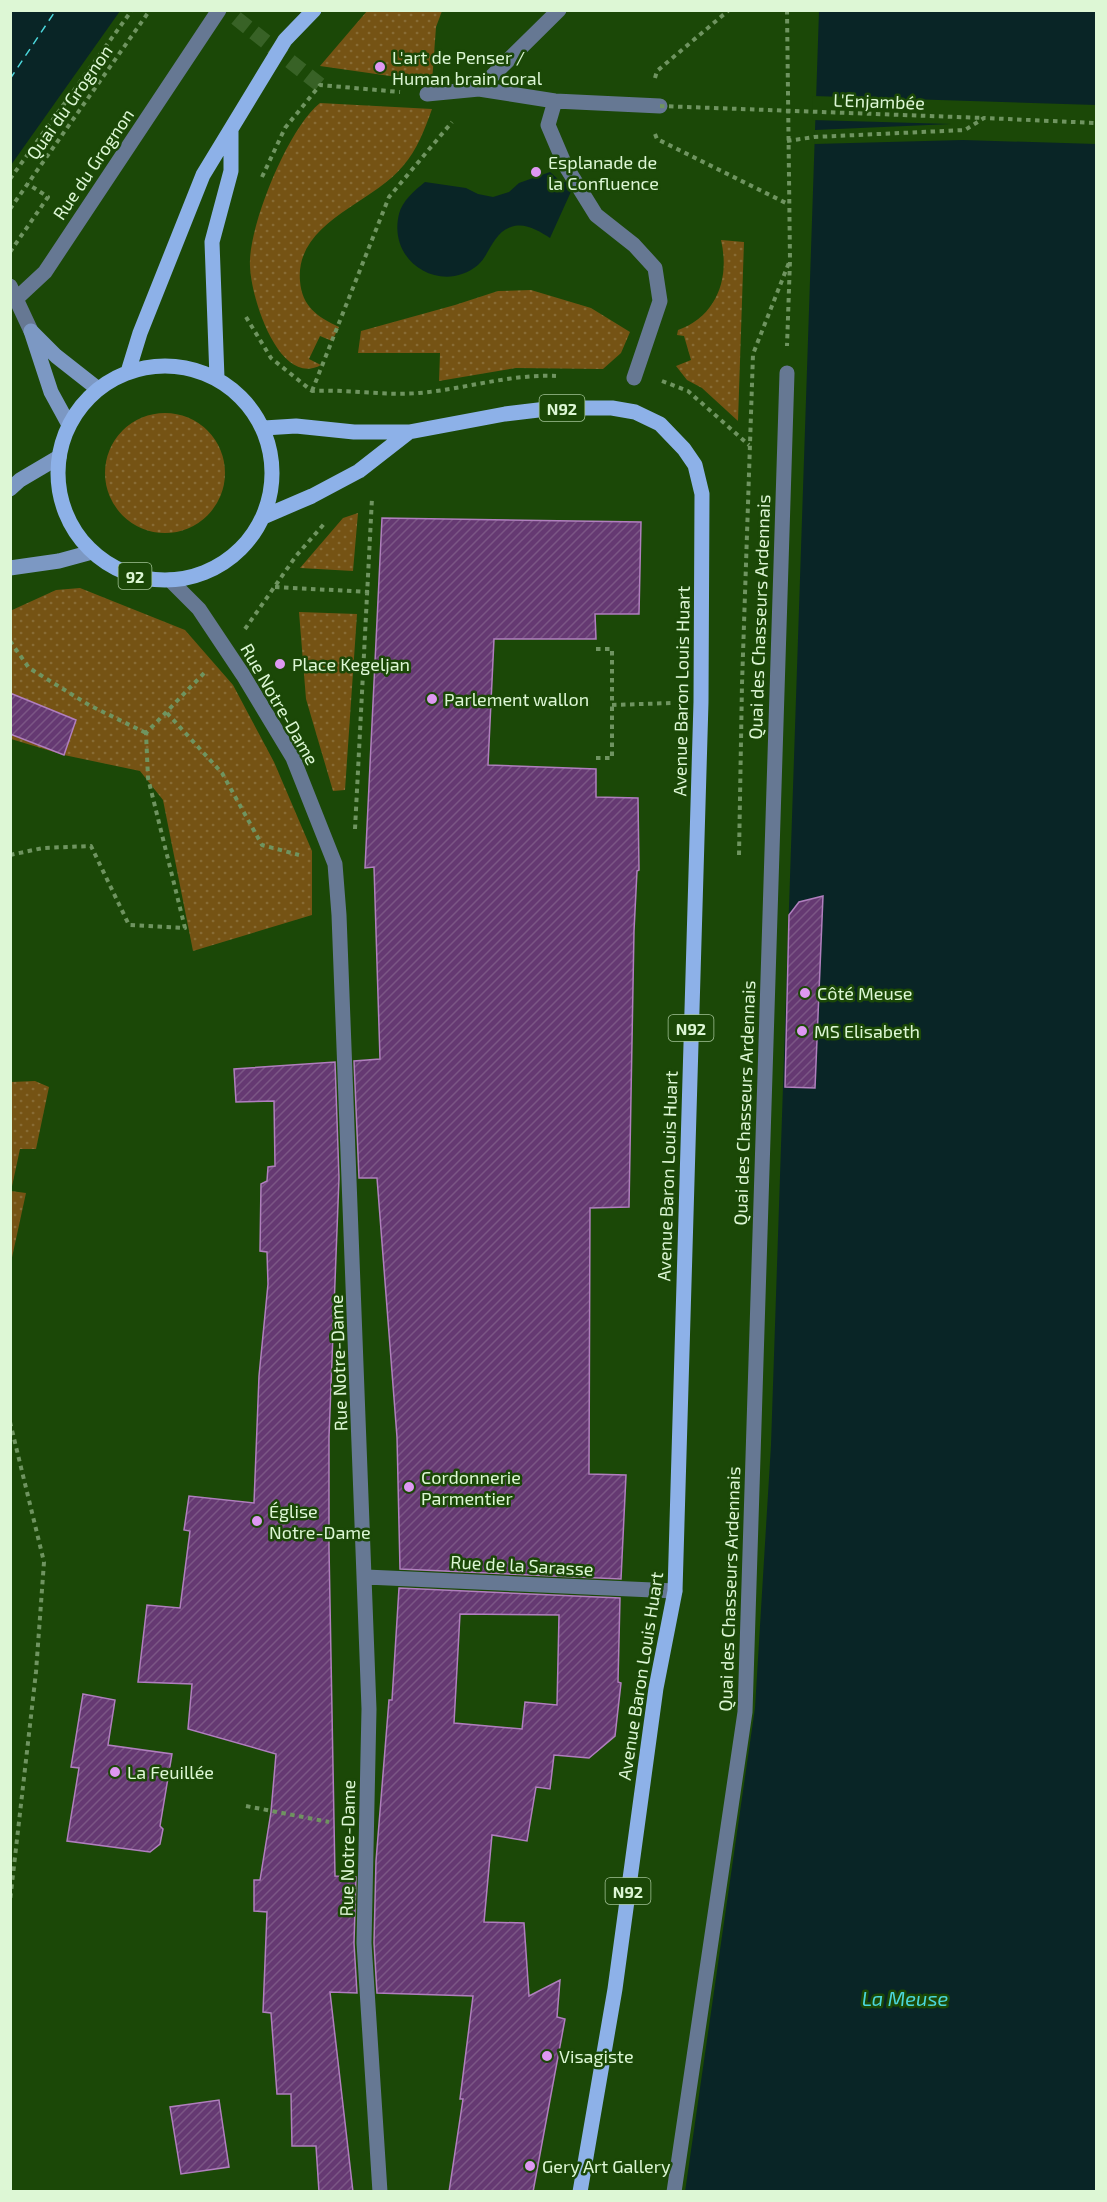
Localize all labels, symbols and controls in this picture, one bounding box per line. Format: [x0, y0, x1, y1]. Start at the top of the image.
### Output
street label: Quai du Grognon [21, 40, 117, 164]
place label: L'art de Penser / Human brain coral [392, 46, 543, 89]
marker: L'art de Penser / Human brain coral [373, 60, 387, 74]
street label: L'Enjambée [833, 88, 925, 114]
street label: Rue du Grognon [48, 104, 138, 224]
place label: Esplanade de la Confluence [548, 151, 659, 194]
marker: Esplanade de la Confluence [529, 165, 543, 179]
road number: N92 [540, 395, 584, 421]
street label: Quai des Chasseurs Ardennais [744, 494, 774, 740]
road number: 92 [118, 563, 152, 589]
street label: Avenue Baron Louis Huart [668, 585, 694, 796]
street label: Rue Notre-Dame [236, 639, 324, 769]
place label: Place Kegeljan [292, 653, 410, 675]
marker: Place Kegeljan [273, 657, 287, 671]
place label: Parlement wallon [444, 688, 589, 710]
marker: Parlement wallon [425, 692, 439, 706]
street label: Quai des Chasseurs Ardennais [729, 980, 759, 1226]
place label: Côté Meuse [817, 982, 913, 1004]
marker: Côté Meuse [798, 986, 812, 1000]
road number: N92 [668, 1015, 714, 1041]
place label: MS Elisabeth [814, 1020, 920, 1042]
marker: MS Elisabeth [795, 1024, 809, 1038]
street label: Avenue Baron Louis Huart [652, 1070, 682, 1282]
street label: Rue Notre-Dame [325, 1294, 351, 1432]
place label: Cordonnerie Parmentier [421, 1466, 521, 1509]
street label: Quai des Chasseurs Ardennais [714, 1466, 744, 1712]
marker: Cordonnerie Parmentier [402, 1480, 416, 1494]
place label: Église Notre-Dame [269, 1500, 371, 1543]
marker: Église Notre-Dame [250, 1514, 264, 1528]
street label: Rue de la Sarasse [450, 1550, 594, 1580]
street label: Avenue Baron Louis Huart [613, 1570, 667, 1782]
place label: La Feuillée [127, 1761, 214, 1783]
marker: La Feuillée [108, 1765, 122, 1779]
street label: Rue Notre-Dame [335, 1779, 359, 1917]
road number: N92 [606, 1878, 650, 1904]
water label: La Meuse [862, 1986, 949, 2010]
place label: Visagiste [559, 2045, 634, 2067]
marker: Visagiste [540, 2049, 554, 2063]
place label: Gery Art Gallery [542, 2155, 671, 2177]
marker: Gery Art Gallery [523, 2159, 537, 2173]

